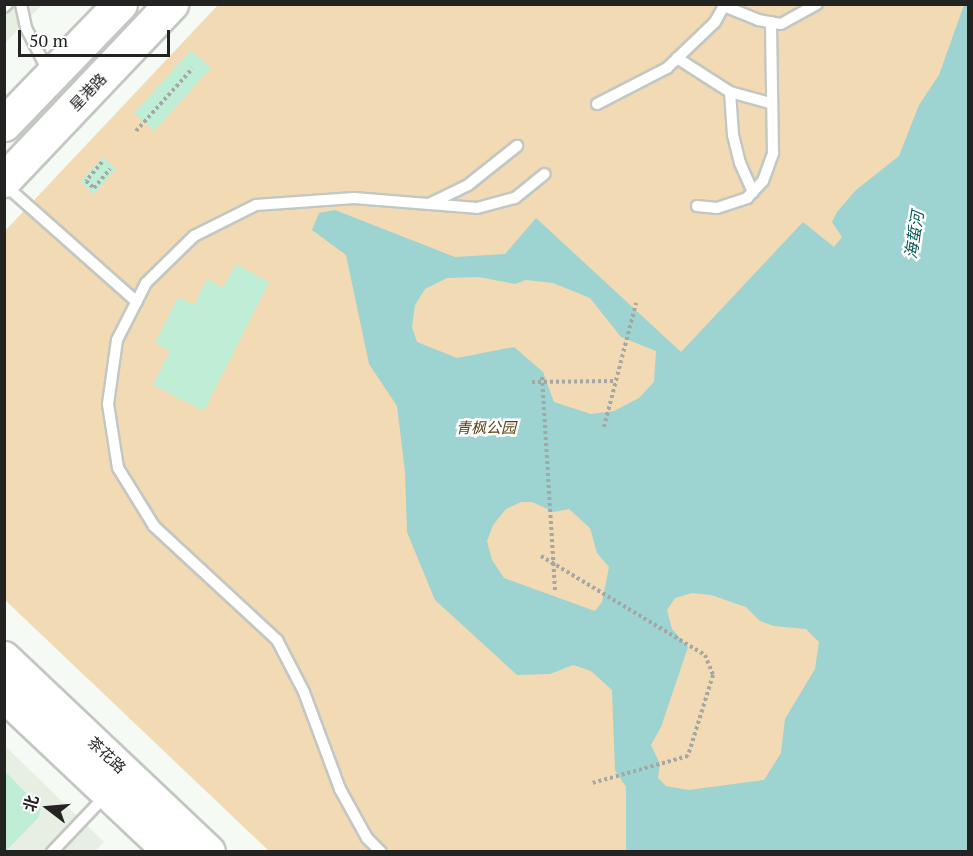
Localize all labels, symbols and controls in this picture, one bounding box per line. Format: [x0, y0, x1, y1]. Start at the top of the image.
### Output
scale bar [21, 18, 172, 56]
text: 50 m [29, 28, 68, 52]
street label: 星港路 [66, 70, 110, 114]
water label: 海蜇河 [901, 210, 927, 260]
park label: 青枫公园 [456, 419, 516, 437]
street label: 茶花路 [84, 733, 130, 777]
north arrow [18, 778, 78, 838]
text: 北 [18, 792, 43, 814]

